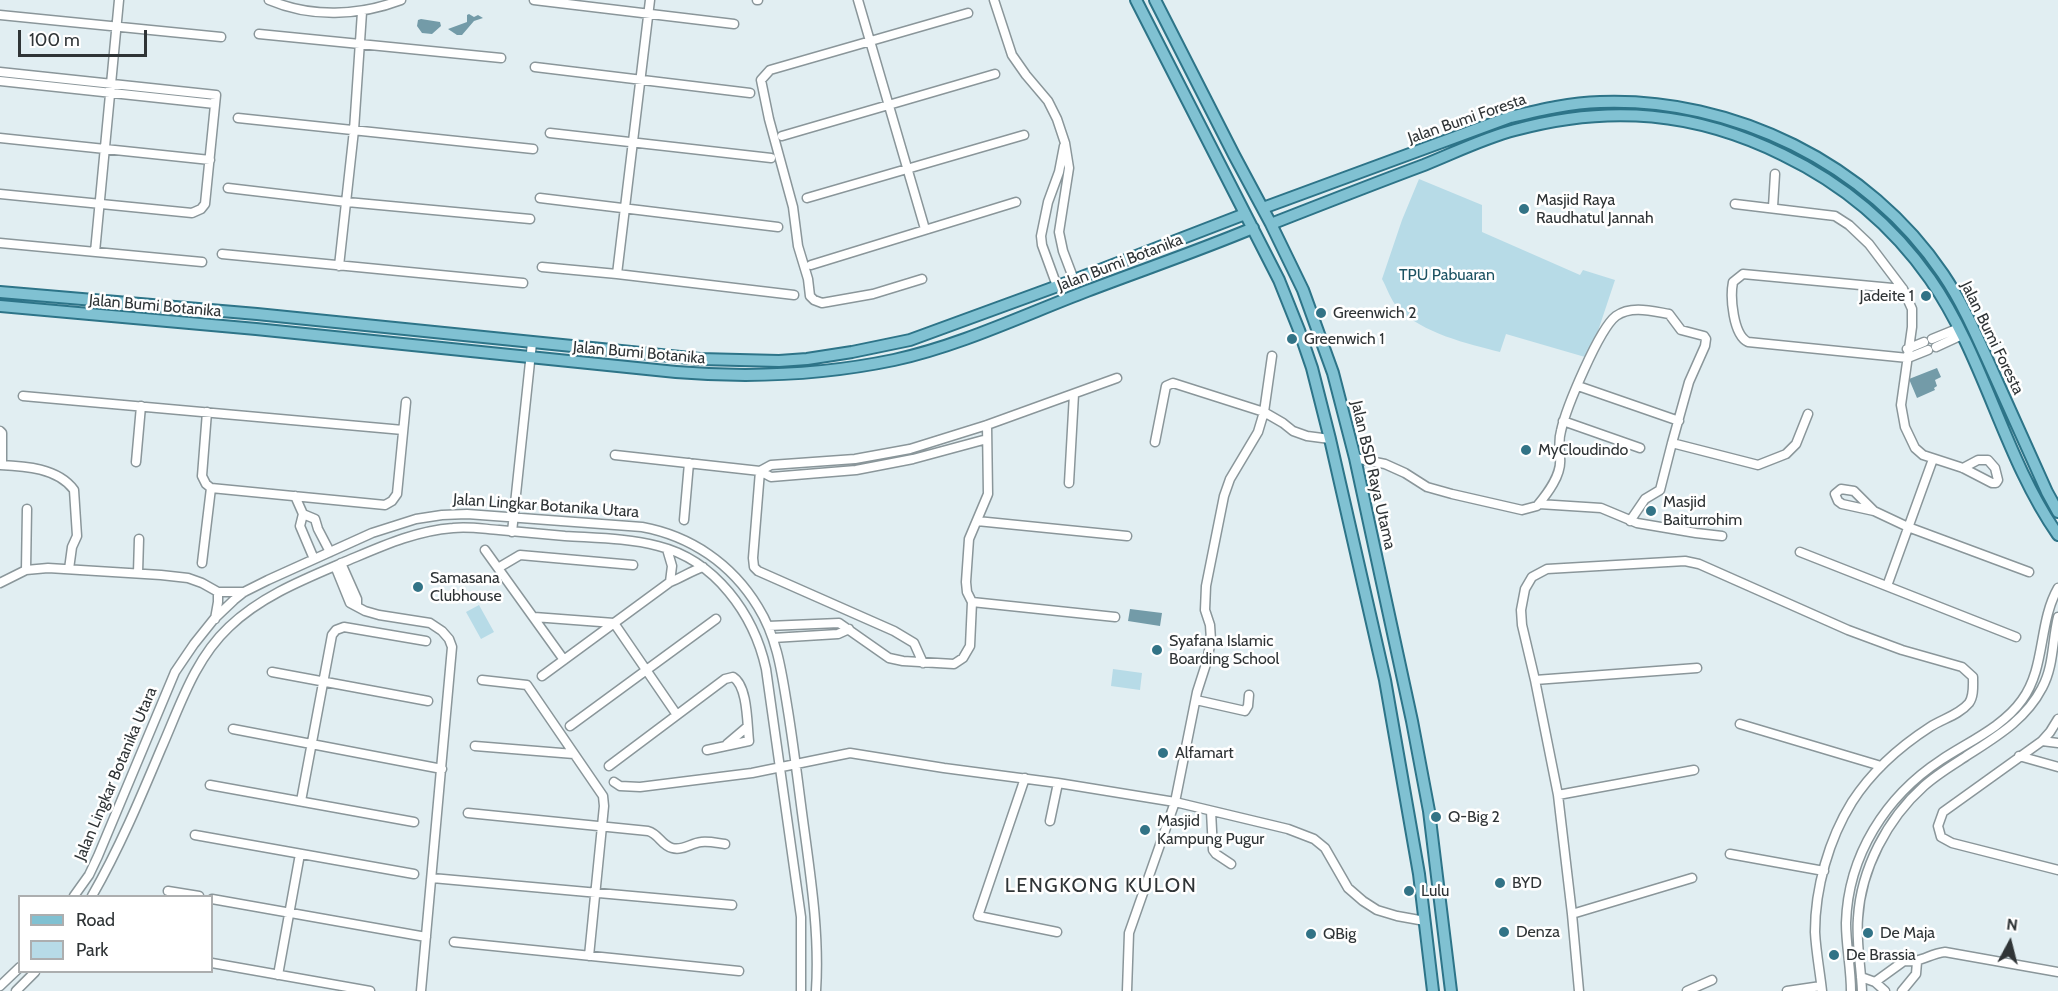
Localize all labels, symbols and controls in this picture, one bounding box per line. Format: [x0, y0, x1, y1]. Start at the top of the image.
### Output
scale bar [21, 18, 150, 56]
text: 100 m [29, 29, 80, 51]
street label: Jalan Bumi Foresta [1405, 90, 1529, 148]
place label: Masjid Raya Raudhatul Jannah [1536, 190, 1654, 228]
marker: Masjid Raya Raudhatul Jannah [1517, 202, 1531, 216]
street label: Jalan Bumi Botanika [1055, 230, 1185, 296]
park label: TPU Pabuaran [1399, 265, 1495, 285]
street label: Jalan Bumi Foresta [1956, 278, 2028, 398]
place label: Jadeite 1 [1860, 286, 1914, 306]
marker: Jadeite 1 [1919, 289, 1933, 303]
street label: Jalan Bumi Botanika [88, 291, 222, 321]
place label: Greenwich 2 [1333, 303, 1417, 323]
marker: Greenwich 2 [1314, 306, 1328, 320]
place label: Greenwich 1 [1304, 329, 1384, 349]
marker: Greenwich 1 [1285, 332, 1299, 346]
street label: Jalan Bumi Botanika [572, 338, 706, 368]
street label: Jalan BSD Raya Utama [1347, 399, 1399, 551]
place label: MyCloudindo [1538, 440, 1628, 460]
marker: MyCloudindo [1519, 443, 1533, 457]
street label: Jalan Lingkar Botanika Utara [452, 490, 640, 522]
place label: Masjid Baiturrohim [1663, 492, 1742, 530]
marker: Masjid Baiturrohim [1644, 504, 1658, 518]
place label: Samasana Clubhouse [430, 568, 502, 606]
marker: Samasana Clubhouse [411, 580, 425, 594]
place label: Syafana Islamic Boarding School [1169, 631, 1279, 669]
marker: Syafana Islamic Boarding School [1150, 643, 1164, 657]
street label: Jalan Lingkar Botanika Utara [71, 684, 161, 864]
place label: Alfamart [1175, 743, 1234, 763]
marker: Alfamart [1156, 746, 1170, 760]
place label: Q-Big 2 [1448, 807, 1500, 827]
marker: Q-Big 2 [1429, 810, 1443, 824]
place label: Masjid Kampung Pugur [1157, 811, 1264, 849]
marker: Masjid Kampung Pugur [1138, 823, 1152, 837]
place label: BYD [1512, 873, 1542, 893]
district label: LENGKONG KULON [1005, 874, 1197, 898]
marker: BYD [1493, 876, 1507, 890]
place label: Lulu [1421, 881, 1449, 901]
marker: Lulu [1402, 884, 1416, 898]
legend [18, 895, 213, 973]
text: Road [76, 909, 115, 931]
north arrow [1980, 913, 2040, 973]
text: N [2005, 915, 2019, 935]
place label: Denza [1516, 922, 1560, 942]
place label: De Maja [1880, 923, 1935, 943]
place label: QBig [1323, 924, 1356, 944]
marker: Denza [1497, 925, 1511, 939]
marker: De Maja [1861, 926, 1875, 940]
marker: QBig [1304, 927, 1318, 941]
text: Park [76, 939, 108, 961]
place label: De Brassia [1846, 945, 1916, 965]
marker: De Brassia [1827, 948, 1841, 962]

